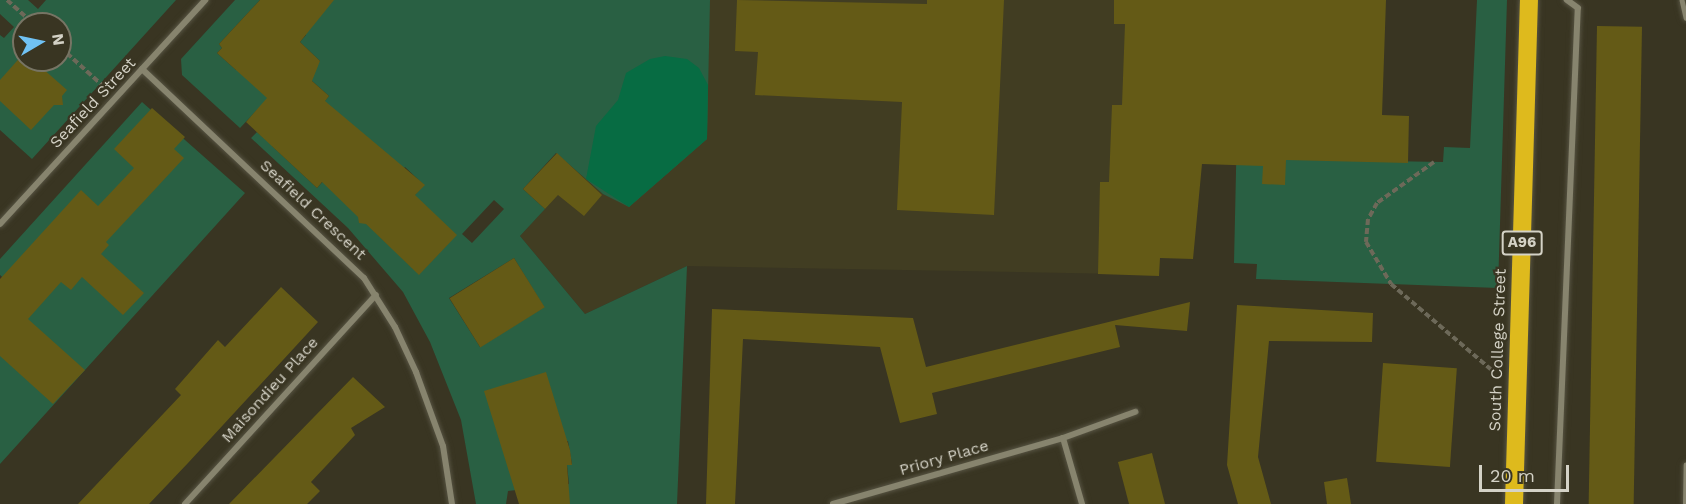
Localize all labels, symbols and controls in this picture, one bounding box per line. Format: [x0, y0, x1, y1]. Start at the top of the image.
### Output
north arrow [12, 12, 72, 72]
text: N [48, 32, 69, 47]
street label: Seafield Street [46, 54, 140, 152]
street label: Seafield Crescent [256, 156, 370, 264]
road number: A96 [1501, 231, 1543, 255]
street label: South College Street [1486, 268, 1510, 432]
street label: Maisondieu Place [218, 333, 322, 447]
street label: Priory Place [897, 436, 991, 480]
scale bar [1482, 453, 1572, 491]
text: 20 m [1490, 465, 1535, 486]

